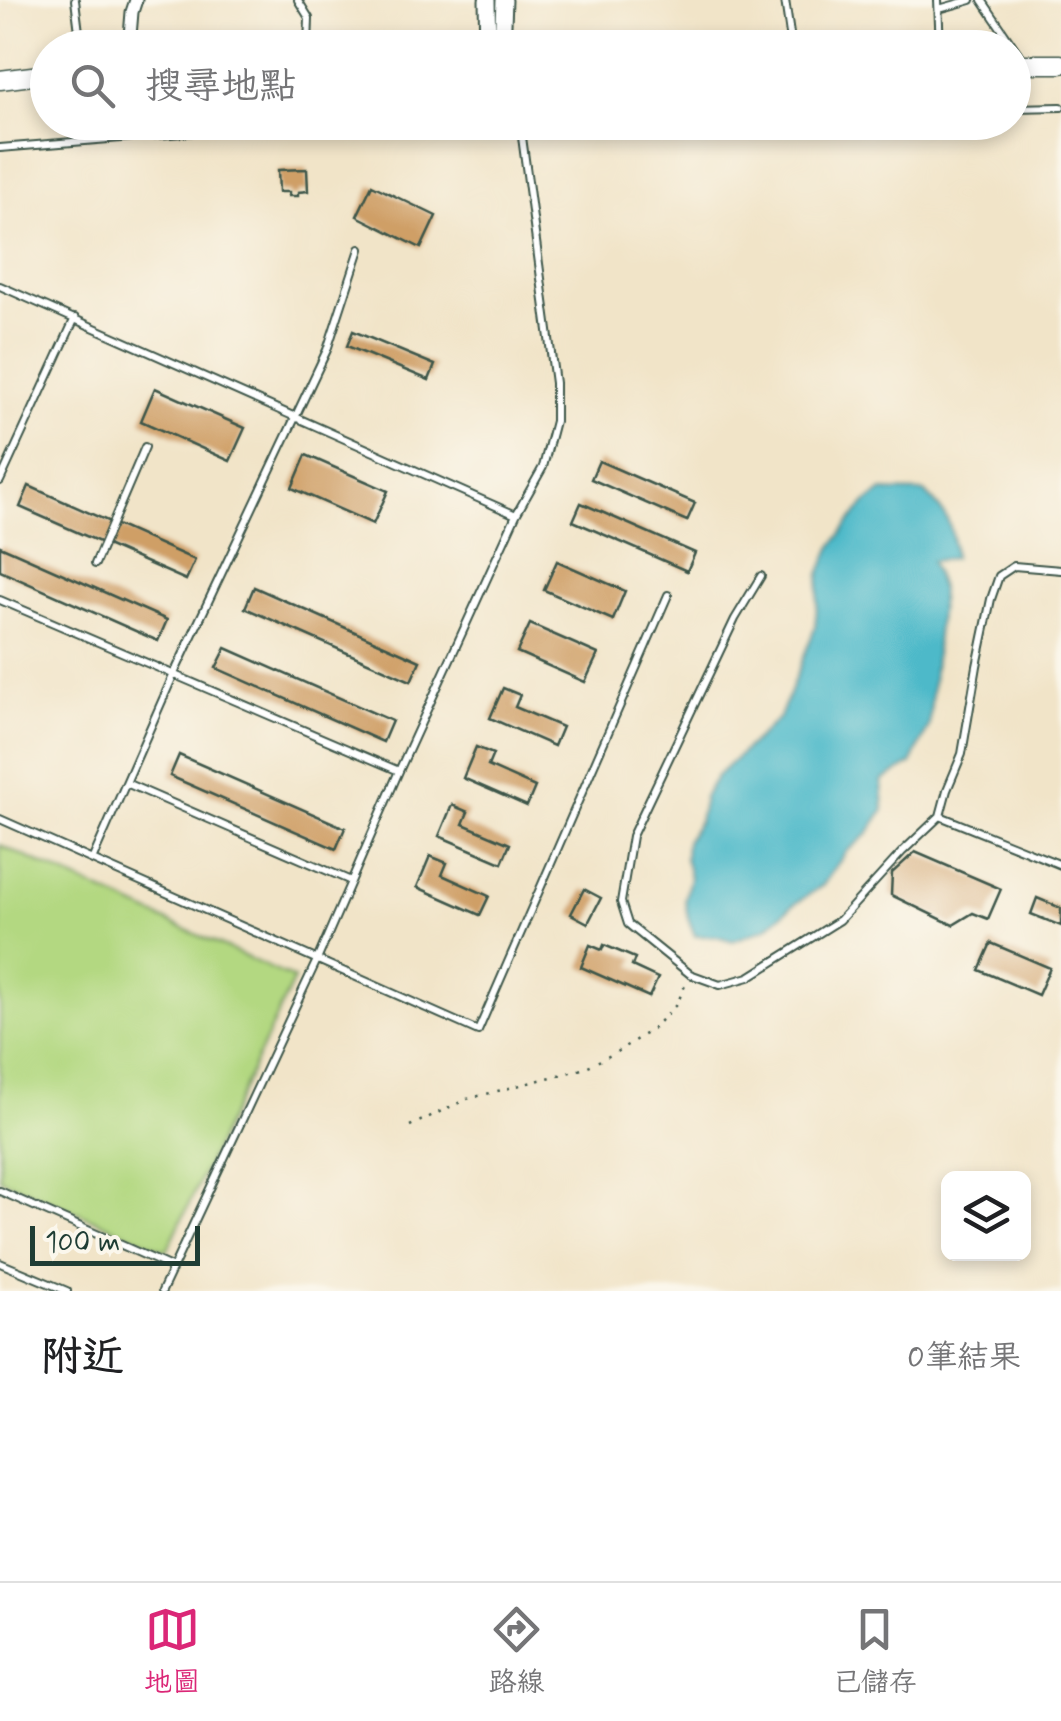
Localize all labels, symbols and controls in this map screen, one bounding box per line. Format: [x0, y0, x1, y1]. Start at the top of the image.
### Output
search box [30, 30, 1031, 140]
icon: search [65, 58, 120, 113]
text: 搜尋地點 [145, 63, 297, 112]
map controls [941, 1171, 1031, 1261]
button: layers [941, 1171, 1031, 1261]
scale bar [30, 1221, 200, 1266]
text: 100 m [45, 1225, 120, 1262]
text: 附近 [40, 1331, 124, 1386]
text: 0筆結果 [907, 1337, 1021, 1379]
tab: 地圖 [144, 1602, 200, 1702]
tab: 路線 [488, 1602, 545, 1702]
tab: 已儲存 [833, 1602, 917, 1702]

